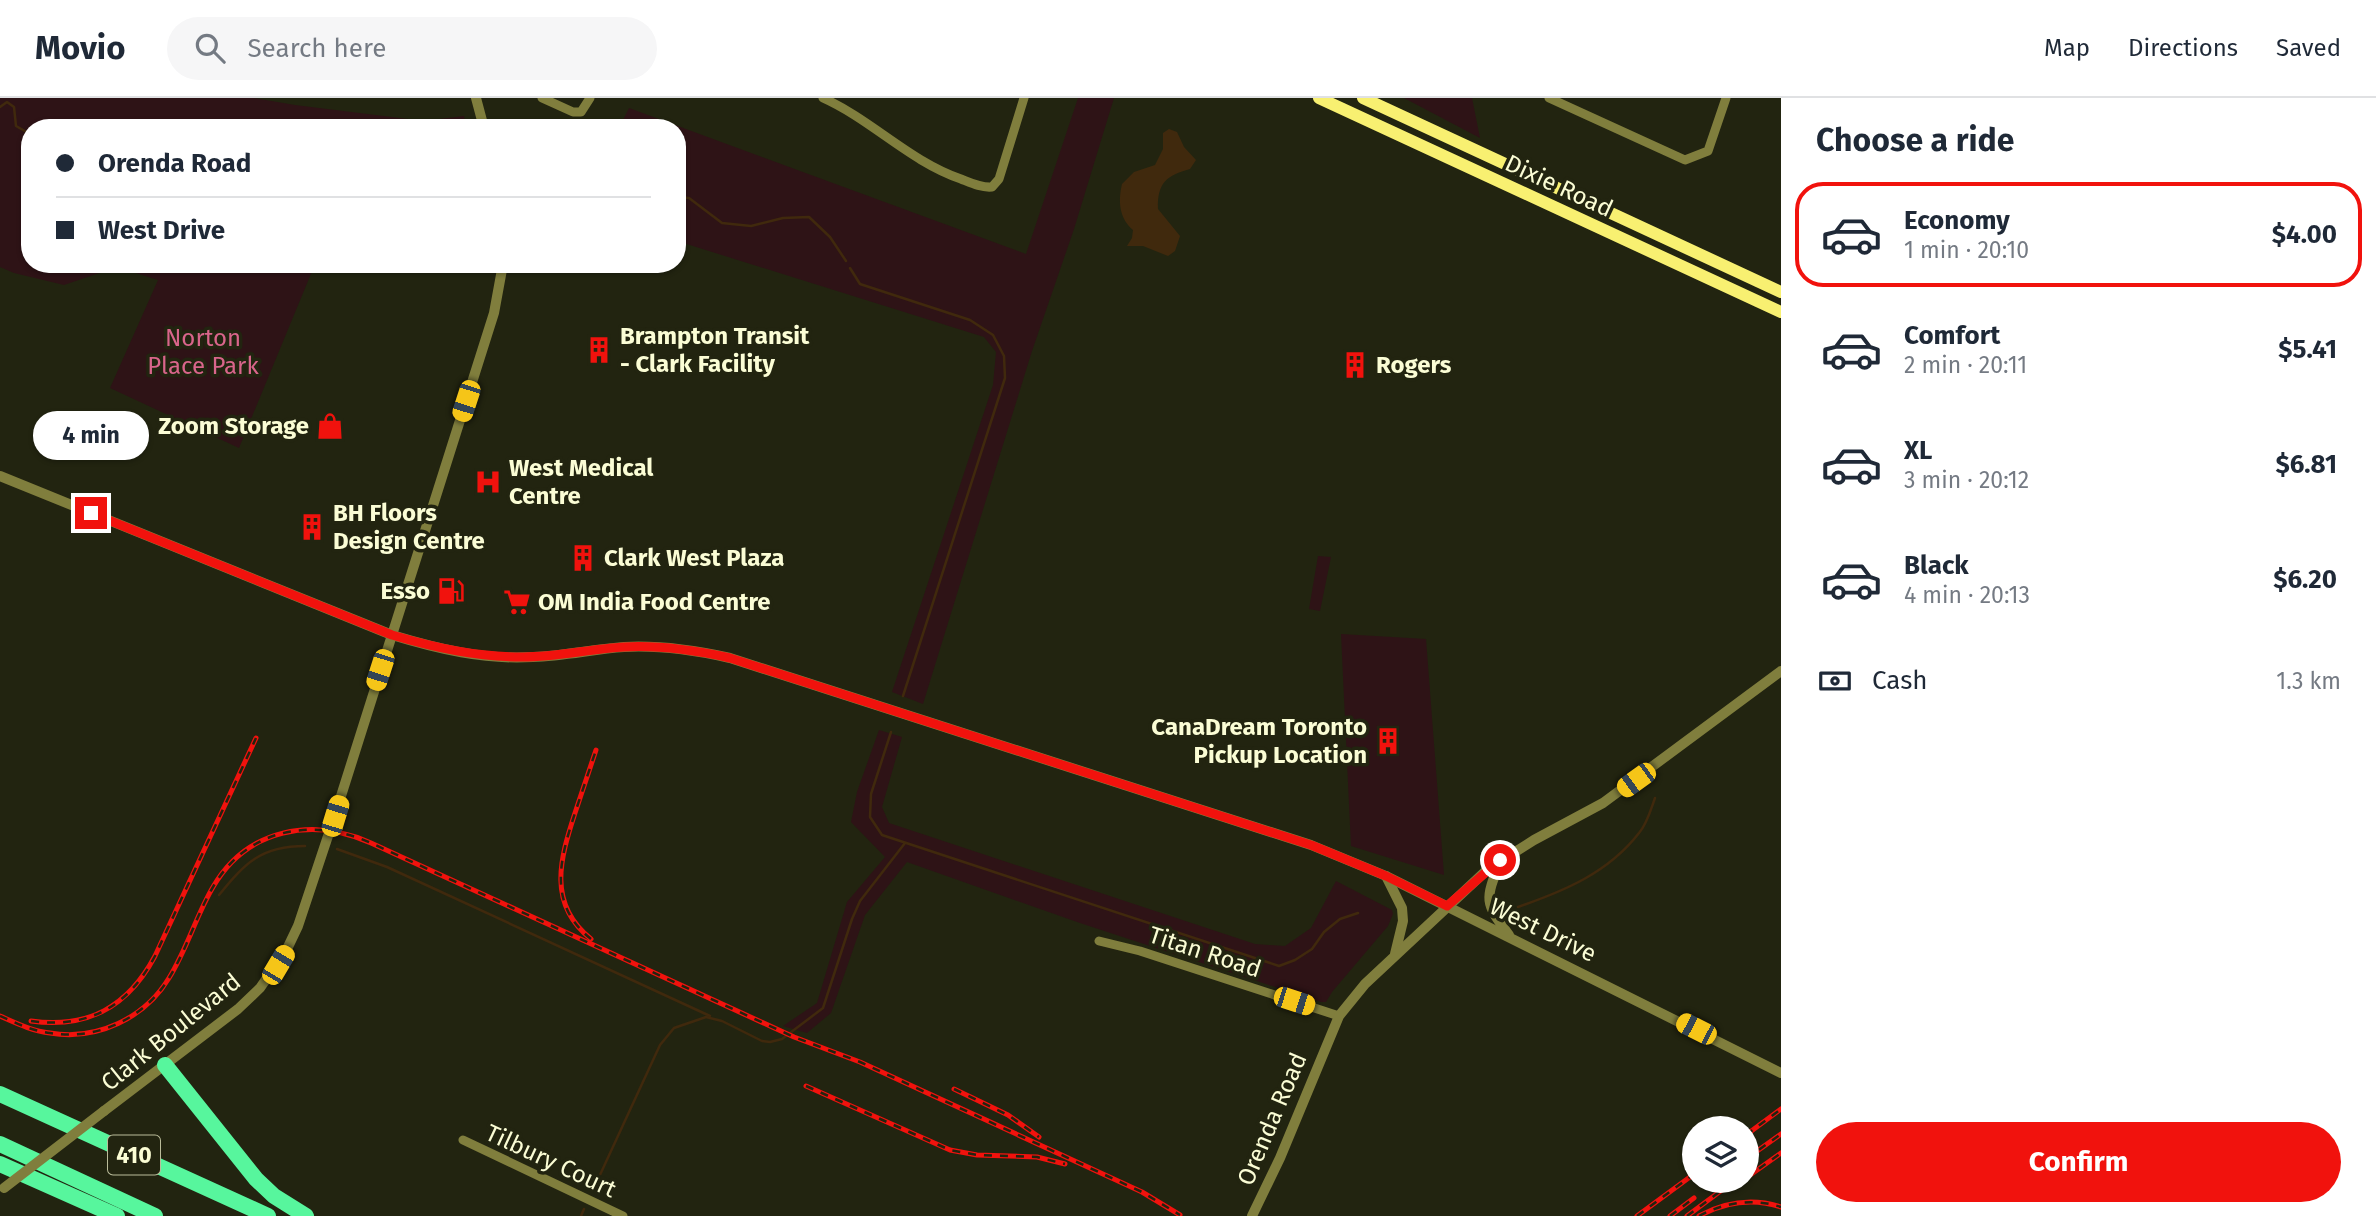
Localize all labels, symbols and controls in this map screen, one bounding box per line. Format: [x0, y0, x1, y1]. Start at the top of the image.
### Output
search box [167, 17, 657, 80]
text: Movio [35, 28, 125, 68]
icon: search [191, 29, 229, 67]
text: Search here [247, 33, 386, 64]
text: Map [2044, 34, 2090, 62]
text: Directions [2128, 34, 2238, 62]
text: Saved [2276, 34, 2341, 62]
text: Choose a ride [1816, 121, 2014, 159]
text: Orenda Road [98, 148, 251, 179]
street label: Dixie Road [1501, 149, 1617, 223]
icon: car [1820, 203, 1883, 266]
text: Economy [1904, 205, 2010, 236]
text: West Drive [98, 215, 225, 246]
text: $4.00 [2272, 219, 2337, 250]
text: 1 min · 20:10 [1904, 236, 2029, 264]
icon: car [1820, 318, 1883, 381]
text: Comfort [1904, 320, 2000, 351]
place label: Brampton Transit - Clark Facility [620, 322, 810, 378]
park label: Norton Place Park [147, 324, 259, 380]
text: $5.41 [2278, 334, 2337, 365]
building icon: Brampton Transit - Clark Facility [584, 335, 614, 365]
building icon: Rogers [1340, 350, 1370, 380]
place label: Rogers [1376, 351, 1452, 379]
text: 2 min · 20:11 [1904, 351, 2027, 379]
car [450, 378, 483, 424]
shop icon: Zoom Storage [315, 411, 345, 441]
callout: 4 min [33, 412, 149, 460]
place label: Zoom Storage [158, 412, 309, 440]
text: 4 min [62, 421, 120, 449]
icon: car [1820, 433, 1883, 496]
text: XL [1904, 435, 1932, 466]
text: $6.81 [2275, 449, 2337, 480]
place label: West Medical Centre [509, 454, 654, 510]
text: 3 min · 20:12 [1904, 466, 2029, 494]
hospital icon: West Medical Centre [473, 467, 503, 497]
route end [75, 497, 107, 529]
place label: BH Floors Design Centre [333, 499, 485, 555]
building icon: BH Floors Design Centre [297, 512, 327, 542]
building icon: Clark West Plaza [568, 543, 598, 573]
place label: Clark West Plaza [604, 544, 784, 572]
icon: car [1820, 548, 1883, 611]
text: Black [1904, 550, 1969, 581]
text: $6.20 [2273, 564, 2337, 595]
fuel station icon: Esso [436, 576, 466, 606]
place label: Esso [380, 577, 430, 605]
text: 4 min · 20:13 [1904, 581, 2030, 609]
supermarket icon: OM India Food Centre [502, 587, 532, 617]
place label: OM India Food Centre [538, 588, 771, 616]
car [364, 647, 397, 693]
icon: cash [1816, 662, 1854, 700]
text: Cash [1872, 665, 1928, 696]
text: 1.3 km [2276, 667, 2341, 695]
place label: CanaDream Toronto Pickup Location [1151, 713, 1367, 769]
building icon: CanaDream Toronto Pickup Location [1373, 726, 1403, 756]
car [1613, 759, 1660, 801]
car [319, 793, 352, 839]
route start [1484, 844, 1516, 876]
street label: West Drive [1485, 892, 1601, 968]
street label: Titan Road [1145, 921, 1265, 983]
car [259, 942, 298, 988]
street label: Clark Boulevard [96, 967, 246, 1097]
car [1271, 985, 1318, 1017]
car [1673, 1010, 1720, 1048]
street label: Orenda Road [1231, 1048, 1313, 1190]
map controls [1682, 1116, 1759, 1193]
button: layers [1682, 1116, 1759, 1193]
street label: Tilbury Court [481, 1119, 621, 1204]
button: Confirm [1816, 1122, 2341, 1202]
road number: 410 [108, 1136, 160, 1174]

